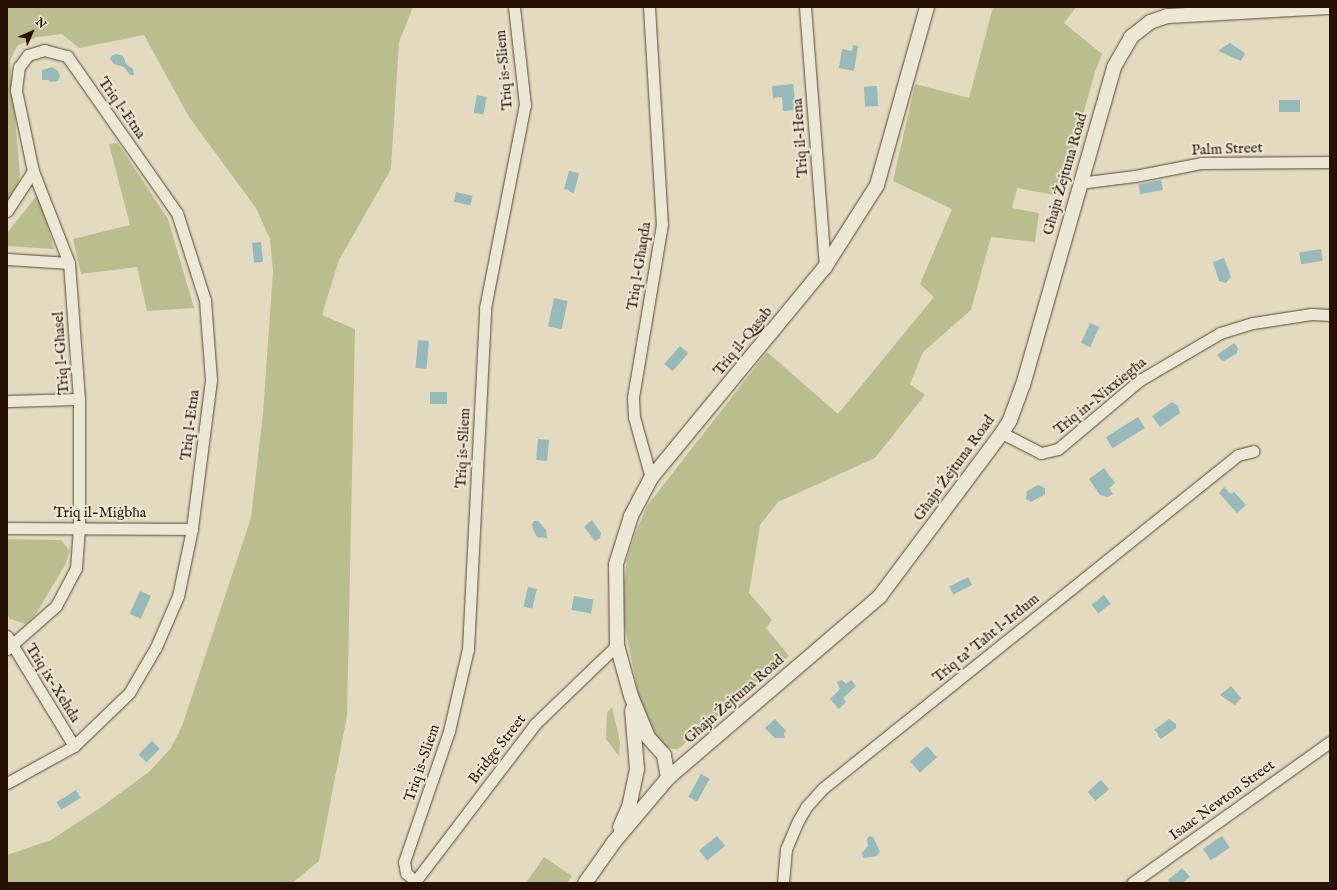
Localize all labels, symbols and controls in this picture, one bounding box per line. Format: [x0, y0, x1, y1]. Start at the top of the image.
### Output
north arrow [12, 12, 52, 52]
text: N [32, 15, 49, 32]
street label: Triq is-Sliem [492, 29, 516, 111]
street label: Triq l-Etna [94, 74, 150, 142]
street label: Triq il-Hena [788, 98, 812, 178]
street label: Għajn Żejtuna Road [1039, 111, 1091, 237]
street label: Palm Street [1191, 139, 1263, 159]
street label: Triq l-Għaqda [623, 221, 655, 311]
street label: Triq il-Qasab [710, 303, 776, 379]
street label: Triq l-Għasel [49, 311, 73, 395]
street label: Triq in-Nixxiegħa [1050, 353, 1150, 439]
street label: Triq l-Etna [177, 389, 203, 461]
street label: Triq is-Sliem [452, 407, 474, 489]
street label: Għajn Żejtuna Road [910, 412, 998, 524]
street label: Triq il-Miġbħa [54, 504, 146, 522]
street label: Triq ta' Taħt l-Irdum [929, 590, 1043, 686]
street label: Triq ix-Xehda [22, 640, 84, 726]
street label: Għajn Żejtuna Road [680, 651, 788, 747]
street label: Bridge Street [464, 711, 530, 787]
street label: Triq is-Sliem [400, 722, 444, 804]
street label: Isaac Newton Street [1166, 756, 1278, 844]

